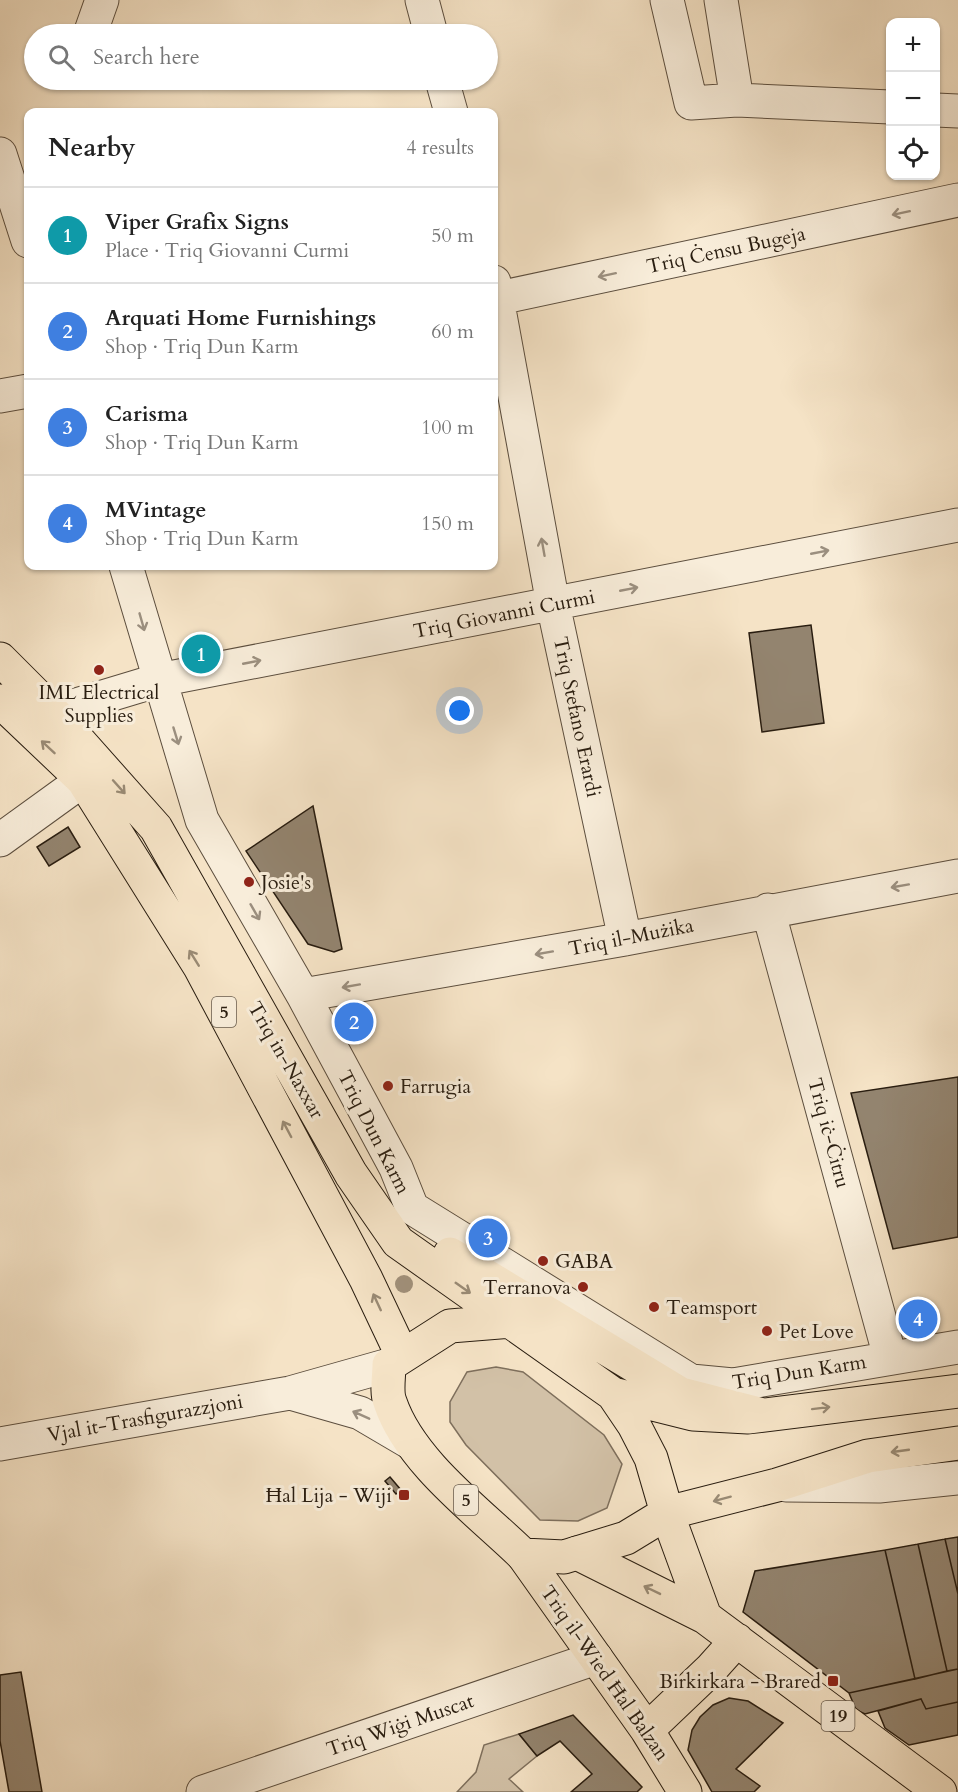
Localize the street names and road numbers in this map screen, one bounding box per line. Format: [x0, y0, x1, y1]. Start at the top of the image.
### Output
street label: Triq Ċensu Bugeja [644, 220, 808, 280]
street label: Triq Giovanni Curmi [411, 583, 598, 645]
street label: Triq Stefano Erardi [547, 634, 607, 800]
street label: Triq il-Mużika [566, 912, 696, 962]
street label: Triq in-Naxxar [242, 996, 331, 1124]
road number: 5 [212, 997, 236, 1027]
street label: Triq Dun Karm [331, 1066, 417, 1199]
street label: Triq iċ-Ċitru [801, 1075, 857, 1191]
street label: Triq Dun Karm [730, 1348, 868, 1396]
street label: Vjal it-Trasfigurazzjoni [45, 1387, 245, 1449]
road number: 5 [454, 1485, 478, 1515]
street label: Triq il-Wied Ħal Balzan [534, 1580, 676, 1767]
street label: Triq Wiġi Muscat [323, 1687, 478, 1763]
road number: 19 [822, 1701, 854, 1731]

